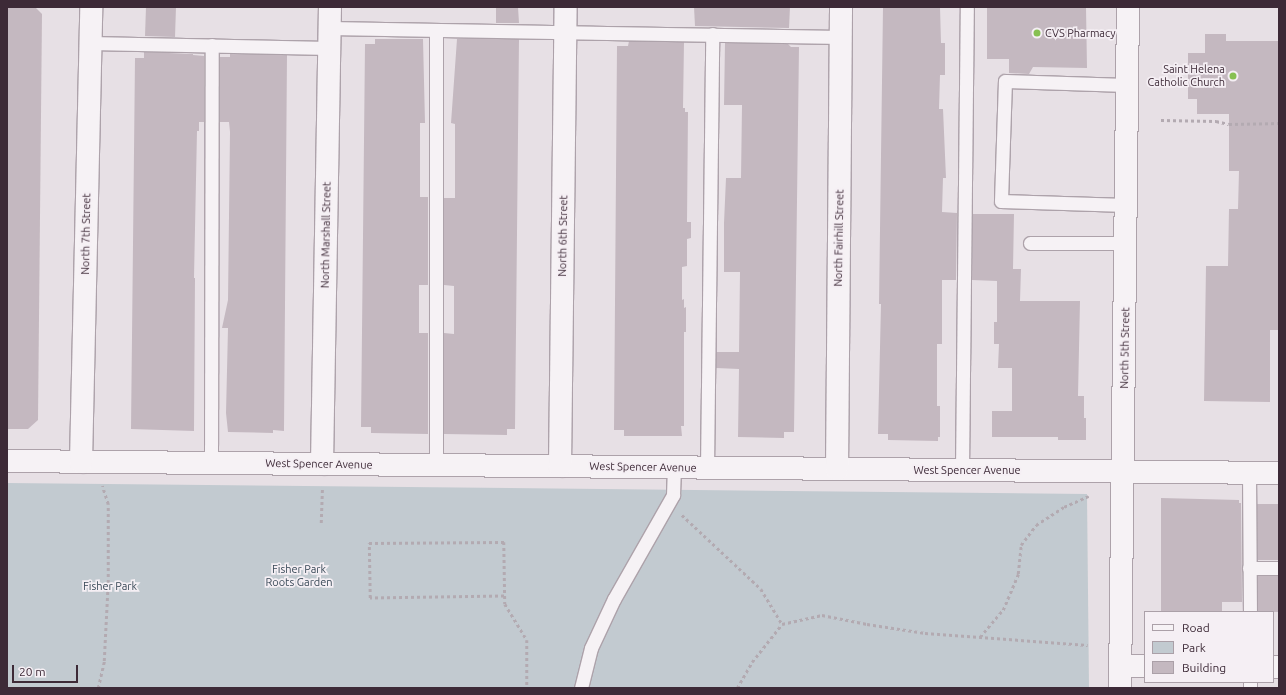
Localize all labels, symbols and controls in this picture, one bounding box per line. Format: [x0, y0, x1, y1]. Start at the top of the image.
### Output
place label: CVS Pharmacy [1045, 26, 1116, 40]
marker: CVS Pharmacy [1032, 28, 1042, 38]
place label: Saint Helena Catholic Church [1148, 63, 1225, 89]
marker: Saint Helena Catholic Church [1228, 71, 1238, 81]
street label: North Marshall Street [318, 182, 334, 288]
street label: North Fairhill Street [832, 189, 846, 287]
street label: North 7th Street [79, 193, 93, 275]
street label: North 6th Street [556, 195, 570, 277]
street label: North 5th Street [1118, 307, 1132, 389]
street label: West Spencer Avenue [265, 456, 373, 472]
street label: West Spencer Avenue [589, 459, 697, 475]
street label: West Spencer Avenue [913, 463, 1021, 477]
park label: Fisher Park Roots Garden [265, 563, 333, 589]
park label: Fisher Park [83, 579, 137, 593]
legend [1144, 611, 1274, 683]
text: Road [1182, 621, 1210, 634]
text: Park [1182, 641, 1206, 654]
scale bar [14, 657, 80, 683]
text: Building [1182, 661, 1226, 674]
text: 20 m [19, 665, 46, 678]

